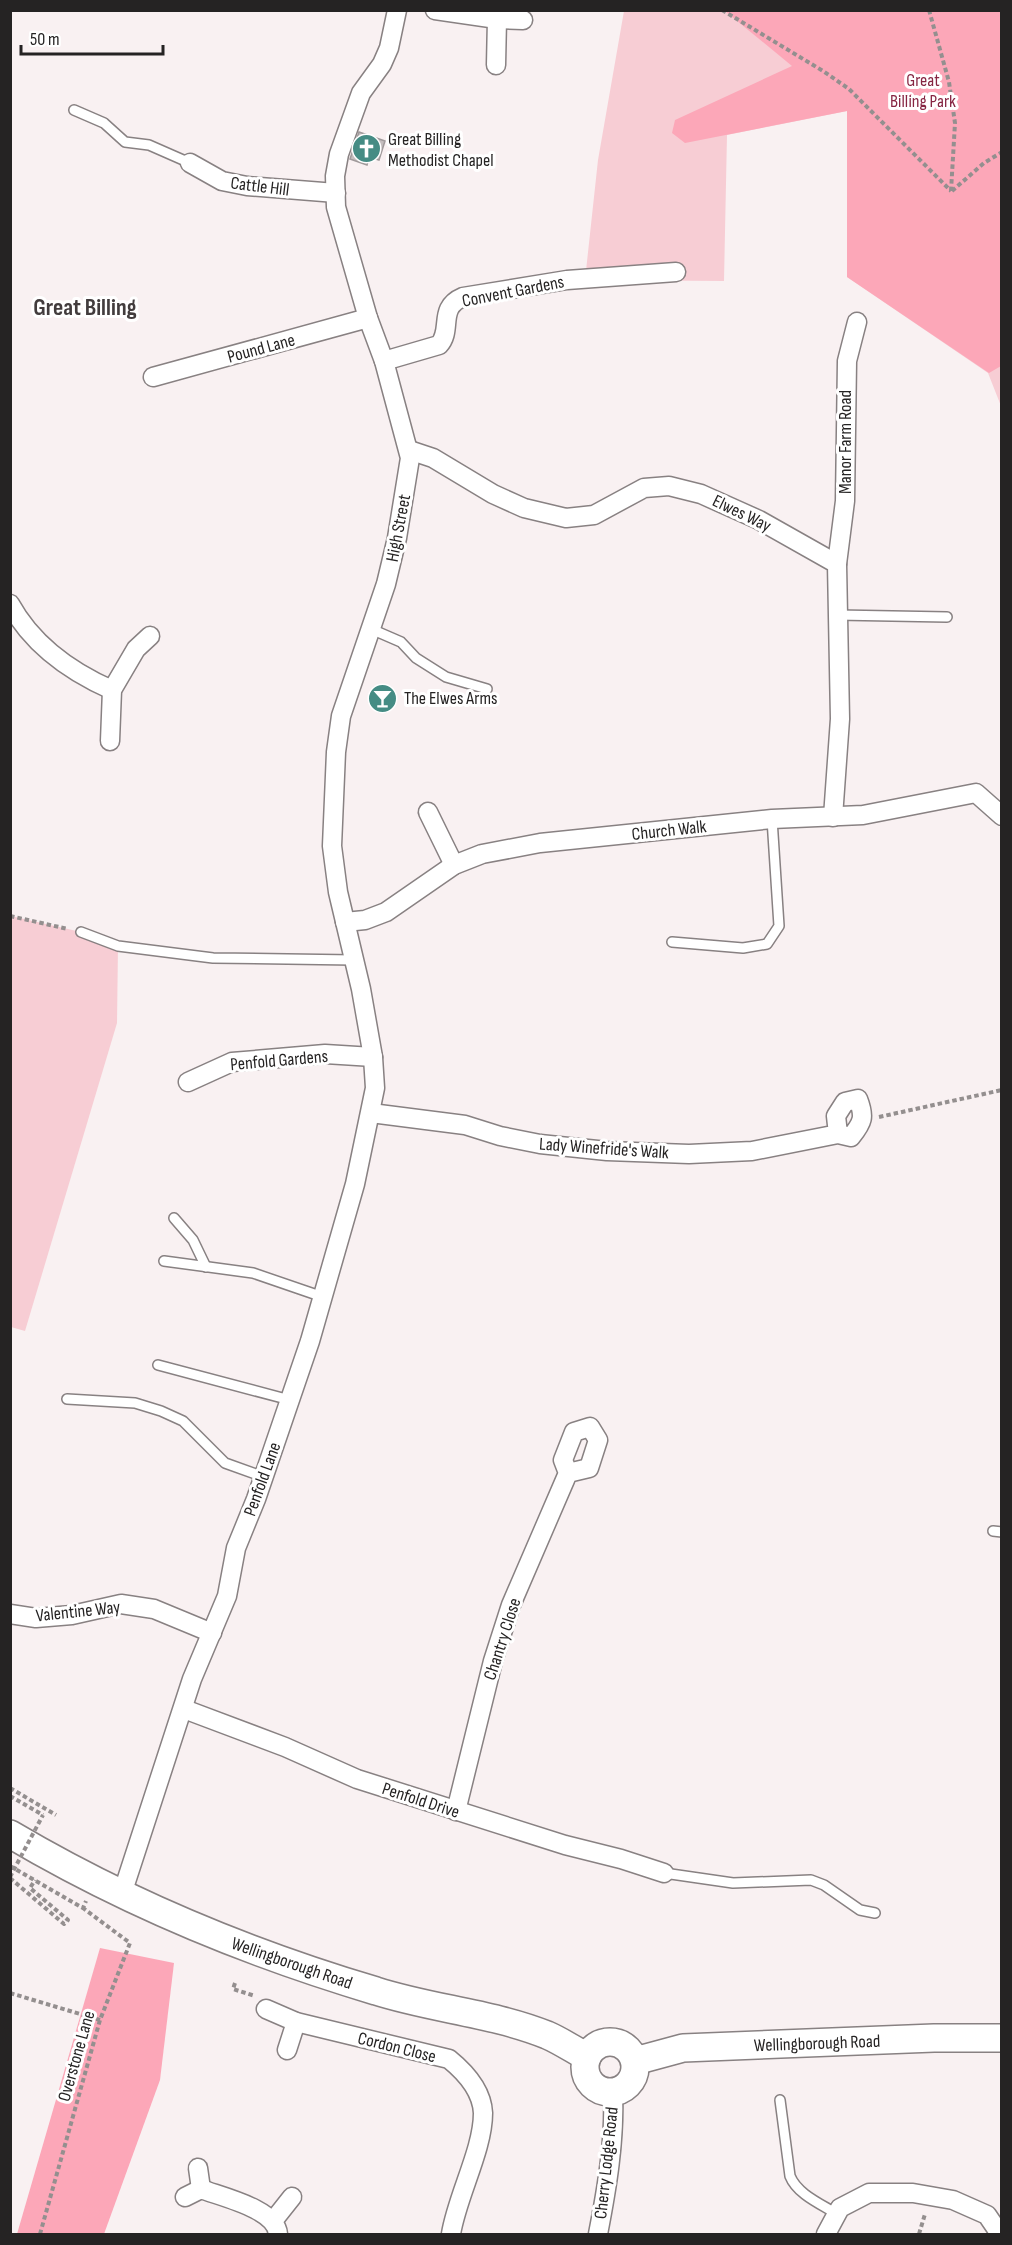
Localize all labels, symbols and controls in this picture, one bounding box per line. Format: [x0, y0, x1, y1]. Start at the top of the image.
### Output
scale bar [21, 18, 164, 56]
text: 50 m [30, 29, 60, 50]
park label: Great Billing Park [890, 70, 956, 112]
place label: Great Billing Methodist Chapel [388, 129, 494, 171]
church icon: Great Billing Methodist Chapel [351, 133, 383, 165]
street label: Cattle Hill [229, 172, 290, 201]
street label: Convent Gardens [460, 271, 566, 312]
district label: Great Billing [33, 293, 137, 322]
street label: Pound Lane [225, 329, 297, 368]
street label: Manor Farm Road [835, 390, 856, 494]
street label: Elwes Way [709, 490, 774, 537]
street label: High Street [382, 492, 415, 564]
bar icon: The Elwes Arms [367, 682, 399, 714]
place label: The Elwes Arms [404, 688, 498, 709]
street label: Church Walk [631, 816, 708, 845]
street label: Penfold Gardens [229, 1046, 329, 1075]
street label: Lady Winefride's Walk [538, 1133, 670, 1164]
street label: Penfold Lane [239, 1439, 286, 1519]
street label: Chantry Close [479, 1595, 526, 1683]
street label: Valentine Way [35, 1597, 121, 1626]
street label: Penfold Drive [380, 1778, 462, 1823]
street label: Wellingborough Road [229, 1933, 355, 1994]
street label: Overstone Lane [54, 2008, 99, 2104]
street label: Cordon Close [356, 2028, 438, 2067]
street label: Wellingborough Road [753, 2031, 881, 2056]
street label: Cherry Lodge Road [590, 2106, 623, 2220]

